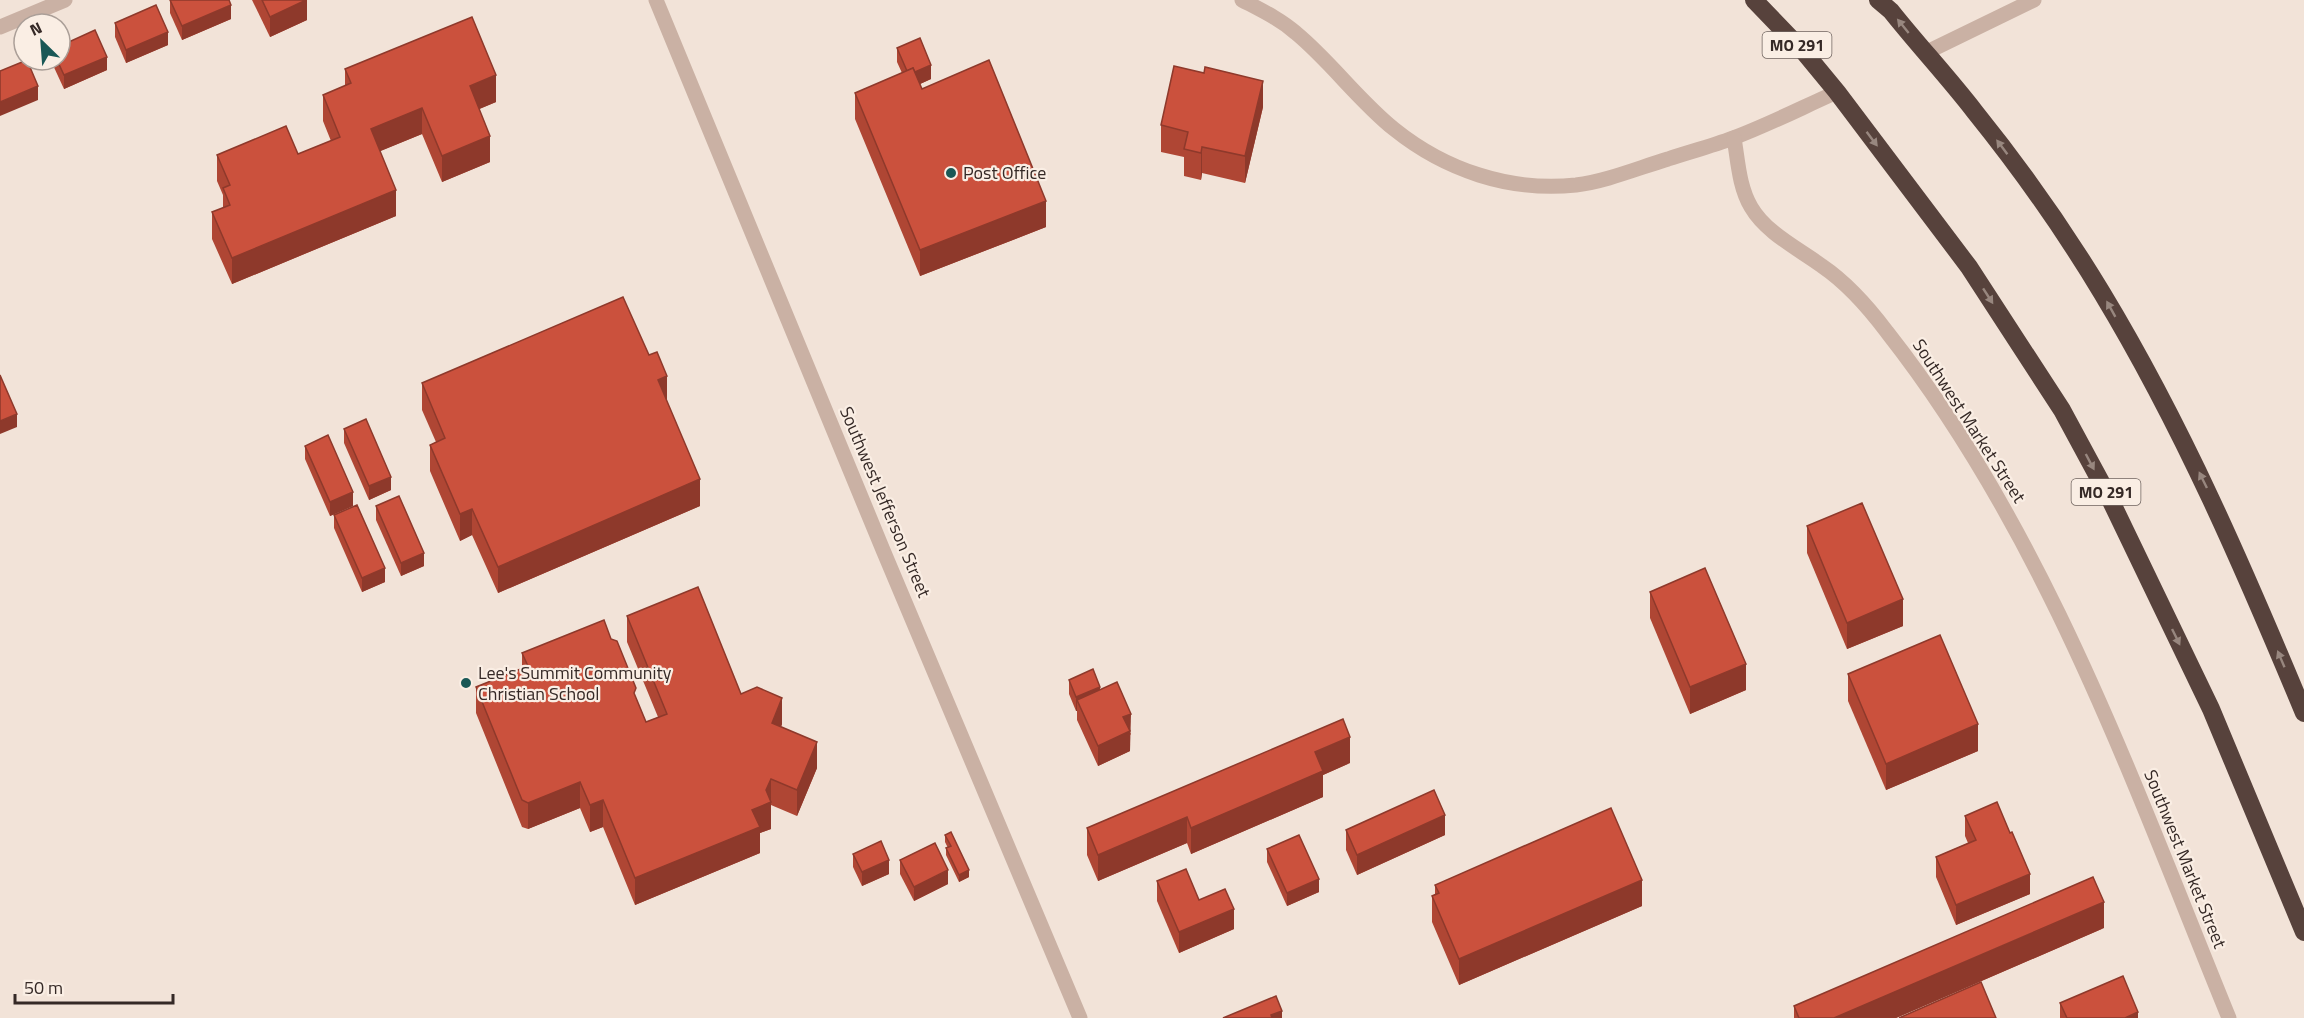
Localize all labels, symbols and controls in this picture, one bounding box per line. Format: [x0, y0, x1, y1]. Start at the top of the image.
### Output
north arrow [12, 12, 72, 72]
text: N [26, 15, 46, 42]
one-way arrow [1896, 18, 1909, 34]
road number: MO 291 [1762, 32, 1832, 58]
one-way arrow [1866, 131, 1878, 146]
one-way arrow [1996, 140, 2008, 155]
place label: Post Office [963, 159, 1046, 186]
marker: Post Office [944, 166, 958, 180]
one-way arrow [1982, 288, 1993, 304]
one-way arrow [2106, 300, 2116, 317]
street label: Southwest Market Street [1906, 333, 2033, 509]
street label: Southwest Jefferson Street [833, 402, 938, 602]
one-way arrow [2085, 454, 2095, 471]
one-way arrow [2198, 472, 2207, 489]
road number: MO 291 [2072, 479, 2140, 505]
one-way arrow [2172, 628, 2181, 645]
one-way arrow [2276, 650, 2285, 668]
place label: Lee's Summit Community Christian School [478, 659, 672, 707]
marker: Lee's Summit Community Christian School [459, 676, 473, 690]
street label: Southwest Market Street [2137, 765, 2234, 953]
scale bar [15, 967, 172, 1005]
text: 50 m [24, 974, 63, 1001]

